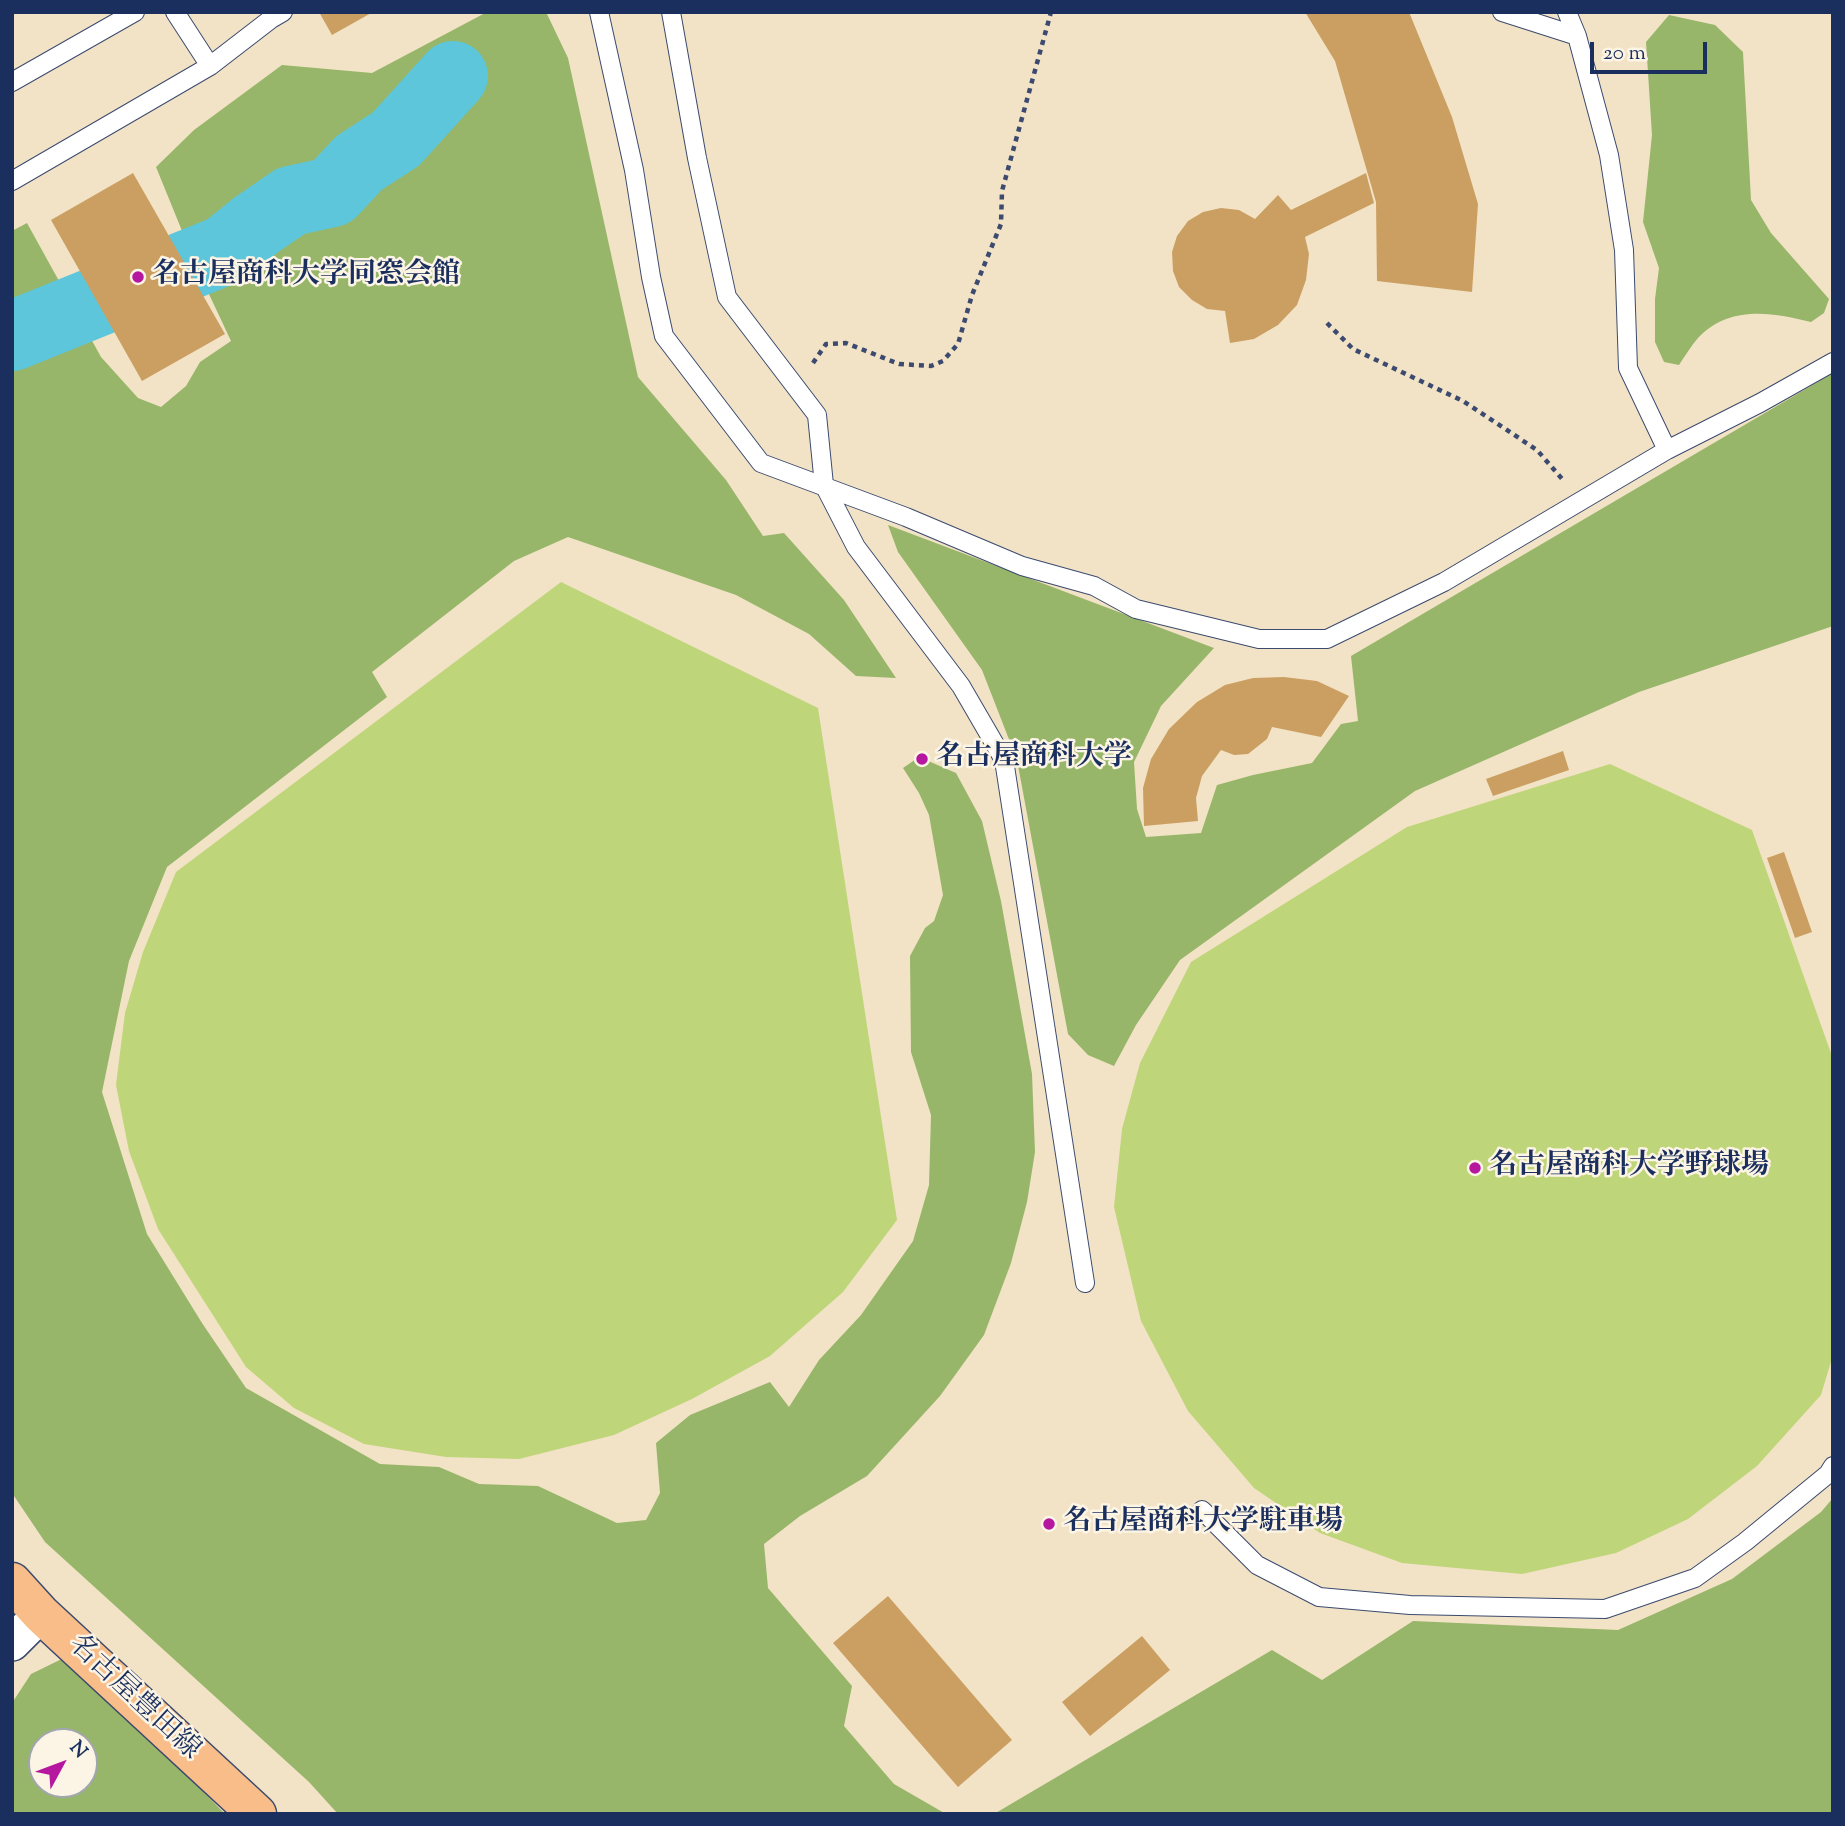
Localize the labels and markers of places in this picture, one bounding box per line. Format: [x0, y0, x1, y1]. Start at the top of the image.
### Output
place label: 名古屋商科大学同窓会館 [152, 260, 460, 294]
marker: 名古屋商科大学同窓会館 [130, 269, 146, 285]
place label: 名古屋商科大学 [936, 742, 1132, 776]
marker: 名古屋商科大学 [914, 751, 930, 767]
place label: 名古屋商科大学野球場 [1489, 1151, 1769, 1185]
marker: 名古屋商科大学野球場 [1467, 1160, 1483, 1176]
place label: 名古屋商科大学駐車場 [1063, 1507, 1343, 1541]
marker: 名古屋商科大学駐車場 [1041, 1516, 1057, 1532]

